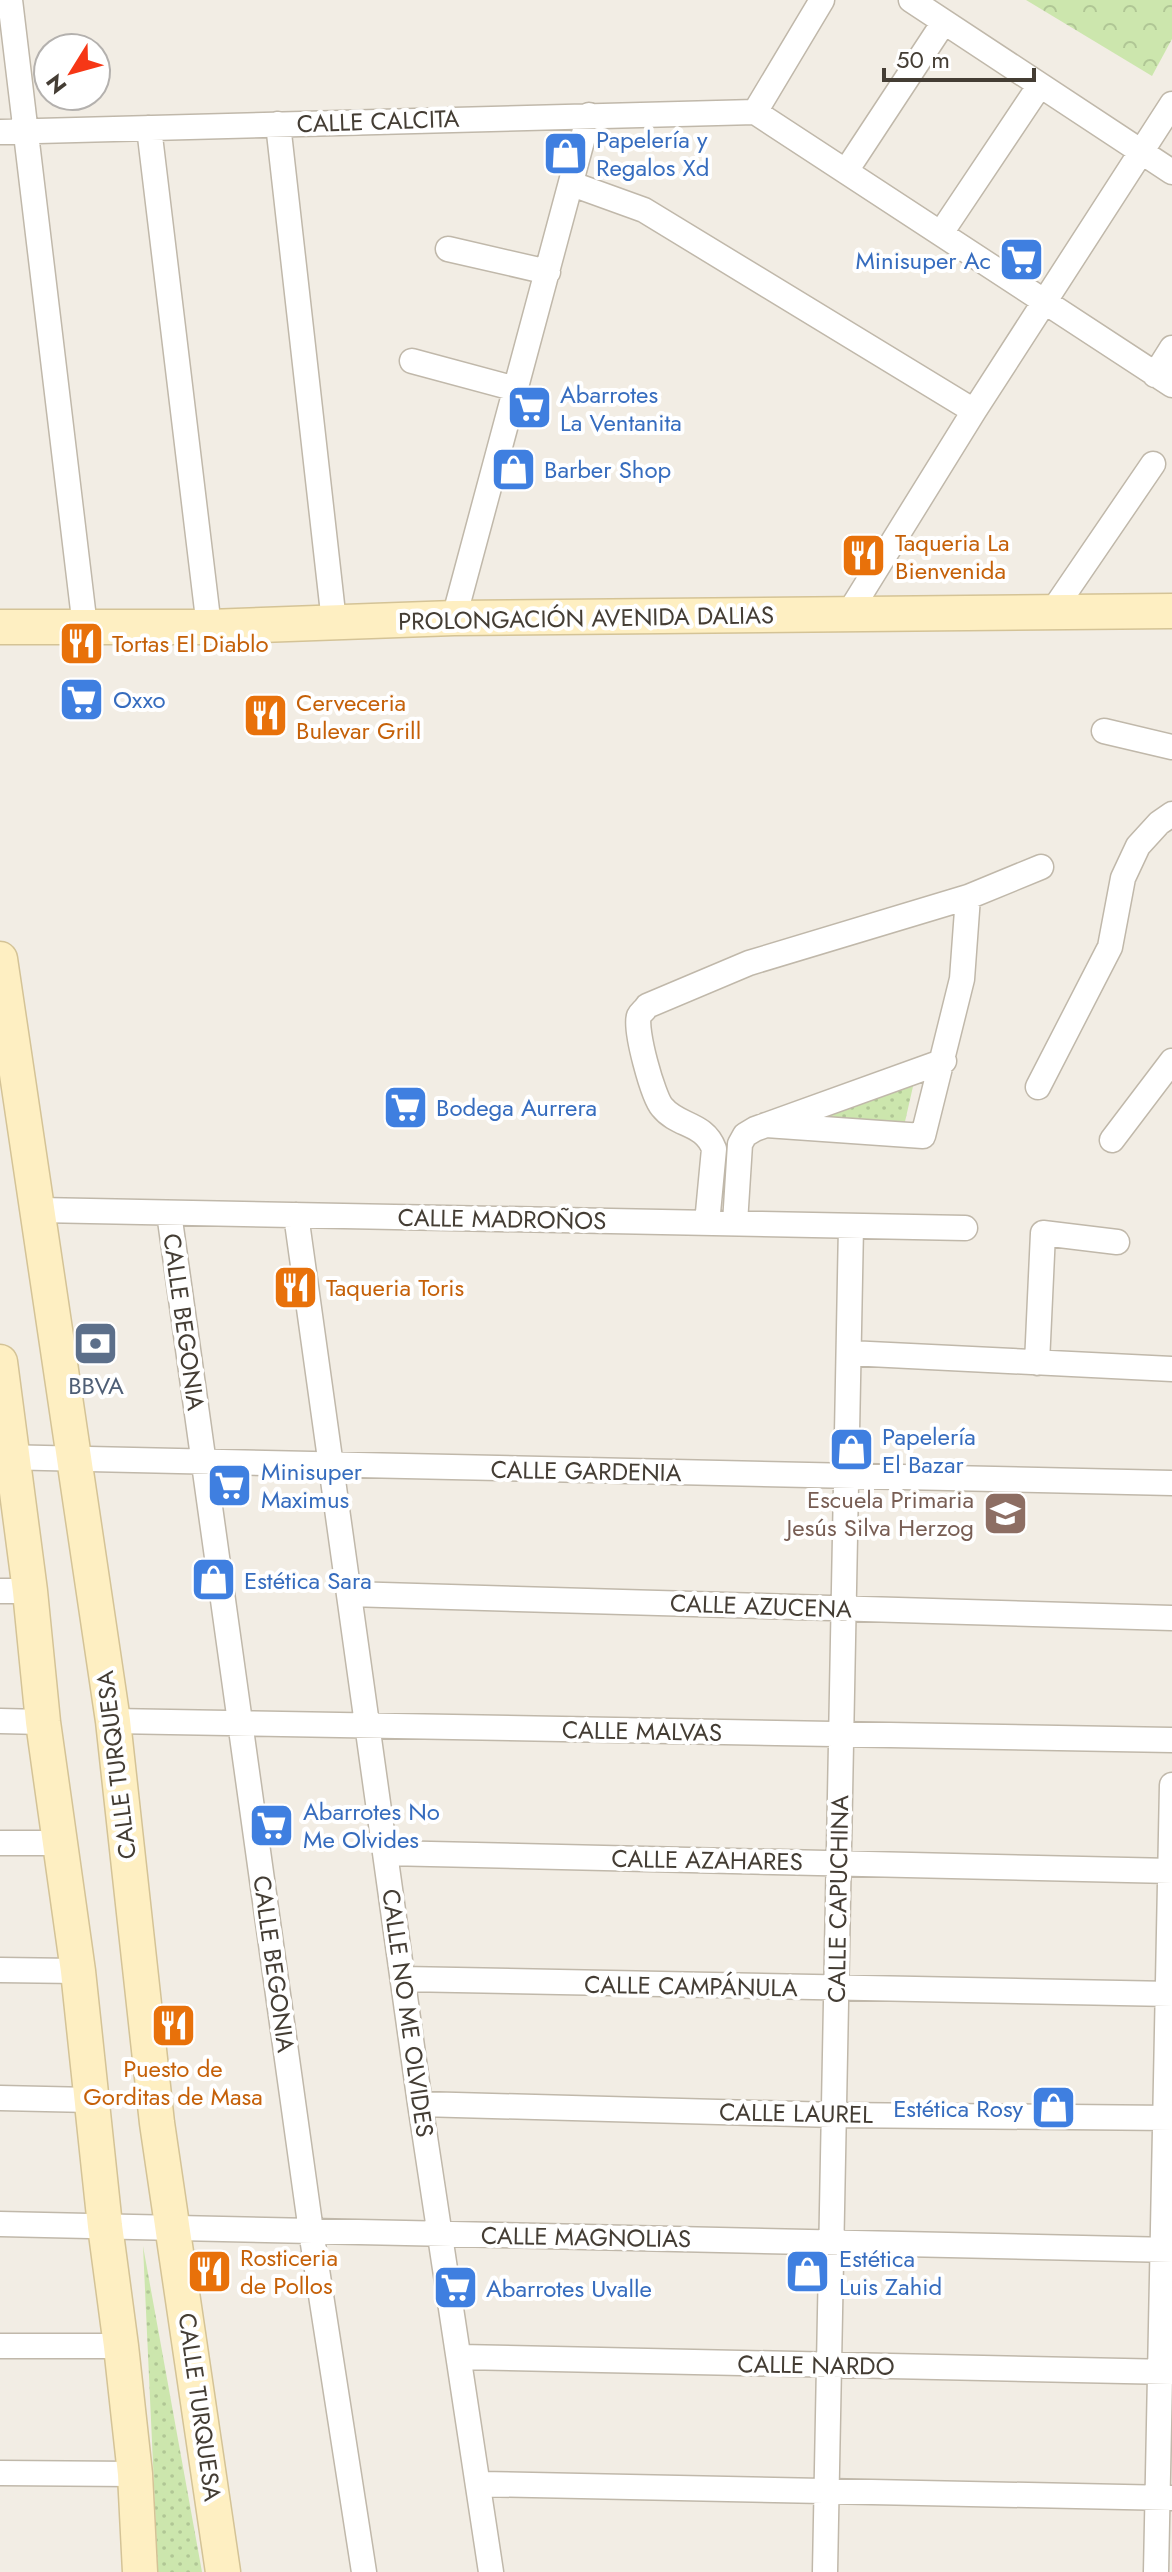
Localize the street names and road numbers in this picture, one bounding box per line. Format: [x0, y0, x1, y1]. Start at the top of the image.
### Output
street label: CALLE CALCITA [296, 101, 460, 141]
street label: PROLONGACIÓN AVENIDA DALIAS [398, 597, 774, 639]
street label: CALLE MADROÑOS [397, 1200, 607, 1238]
street label: CALLE BEGONIA [154, 1231, 214, 1413]
street label: CALLE GARDENIA [490, 1452, 682, 1490]
street label: CALLE AZUCENA [669, 1585, 853, 1627]
street label: CALLE TURQUESA [87, 1669, 145, 1861]
street label: CALLE MALVAS [562, 1712, 722, 1750]
street label: CALLE CAPUCHINA [819, 1795, 857, 2003]
street label: CALLE AZAHARES [611, 1841, 803, 1879]
street label: CALLE BEGONIA [244, 1873, 304, 2055]
street label: CALLE NO ME OLVIDES [373, 1887, 443, 2139]
street label: CALLE CAMPÁNULA [584, 1967, 798, 2005]
street label: CALLE LAUREL [719, 2094, 873, 2132]
street label: CALLE MAGNOLIAS [481, 2218, 691, 2256]
street label: CALLE TURQUESA [169, 2311, 231, 2504]
street label: CALLE NARDO [737, 2346, 895, 2384]

